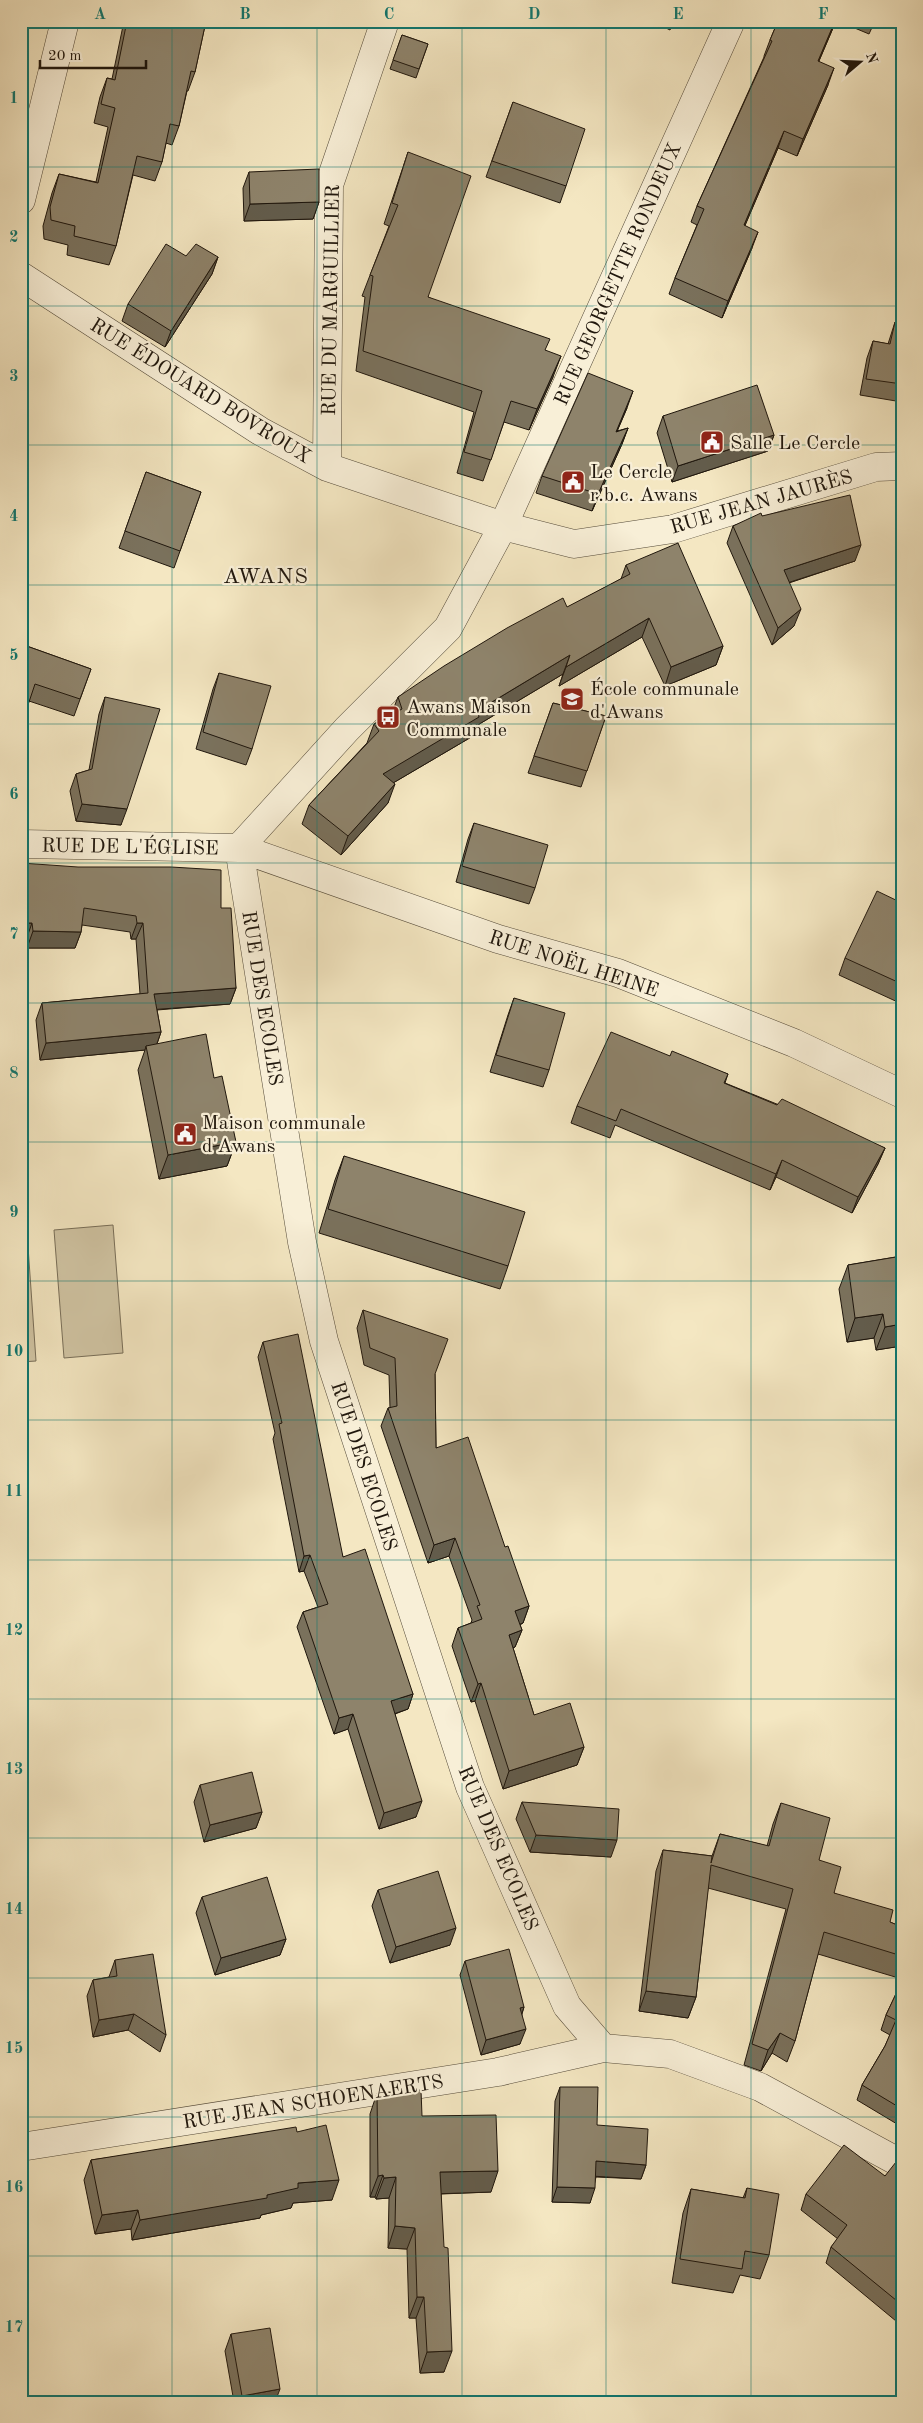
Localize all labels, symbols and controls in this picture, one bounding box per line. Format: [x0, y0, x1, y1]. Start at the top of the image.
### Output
text: A [94, 7, 106, 23]
text: B [239, 7, 251, 23]
text: C [384, 7, 394, 23]
text: D [528, 7, 540, 23]
text: E [672, 7, 684, 23]
text: F [818, 7, 829, 23]
scale bar [40, 38, 146, 70]
north arrow [836, 38, 886, 88]
text: 20 m [48, 49, 82, 64]
text: N [863, 51, 880, 66]
text: 1 [9, 91, 19, 107]
street label: RUE GEORGETTE RONDEUX [552, 141, 686, 409]
street label: RUE DU MARGUILLIER [320, 184, 344, 416]
text: 2 [9, 230, 19, 246]
street label: RUE ÉDOUARD BOVROUX [86, 313, 315, 468]
text: 3 [9, 369, 19, 385]
public building icon: Salle Le Cercle [699, 429, 725, 455]
place label: Salle Le Cercle [730, 434, 860, 454]
place label: Le Cercle r.b.c. Awans [590, 463, 698, 506]
street label: RUE JEAN JAURÈS [667, 464, 855, 539]
public building icon: Le Cercle r.b.c. Awans [560, 469, 586, 495]
text: 4 [9, 509, 19, 525]
district label: AWANS [223, 566, 309, 588]
text: 5 [9, 648, 19, 664]
place label: École communale d'Awans [590, 677, 739, 723]
school or university icon: École communale d'Awans [559, 686, 585, 712]
place label: Awans Maison Communale [406, 698, 531, 741]
bus stop icon: Awans Maison Communale [375, 704, 401, 730]
text: 6 [9, 787, 19, 803]
street label: RUE DE L'ÉGLISE [41, 833, 219, 860]
street label: RUE DES ECOLES [237, 909, 285, 1087]
street label: RUE NOËL HEINE [486, 926, 661, 1002]
text: 7 [9, 927, 19, 943]
text: 8 [9, 1066, 19, 1082]
place label: Maison communale d'Awans [202, 1114, 365, 1157]
public building icon: Maison communale d'Awans [172, 1121, 198, 1147]
text: 9 [9, 1205, 19, 1221]
text: 10 [5, 1344, 23, 1360]
street label: RUE DES ECOLES [326, 1379, 400, 1554]
text: 11 [5, 1484, 23, 1500]
text: 12 [5, 1623, 23, 1639]
text: 13 [5, 1762, 23, 1778]
street label: RUE DES ECOLES [453, 1763, 541, 1934]
text: 14 [5, 1902, 23, 1918]
text: 15 [5, 2041, 23, 2057]
street label: RUE JEAN SCHOENAERTS [182, 2072, 445, 2133]
text: 16 [5, 2180, 23, 2196]
text: 17 [5, 2320, 23, 2336]

